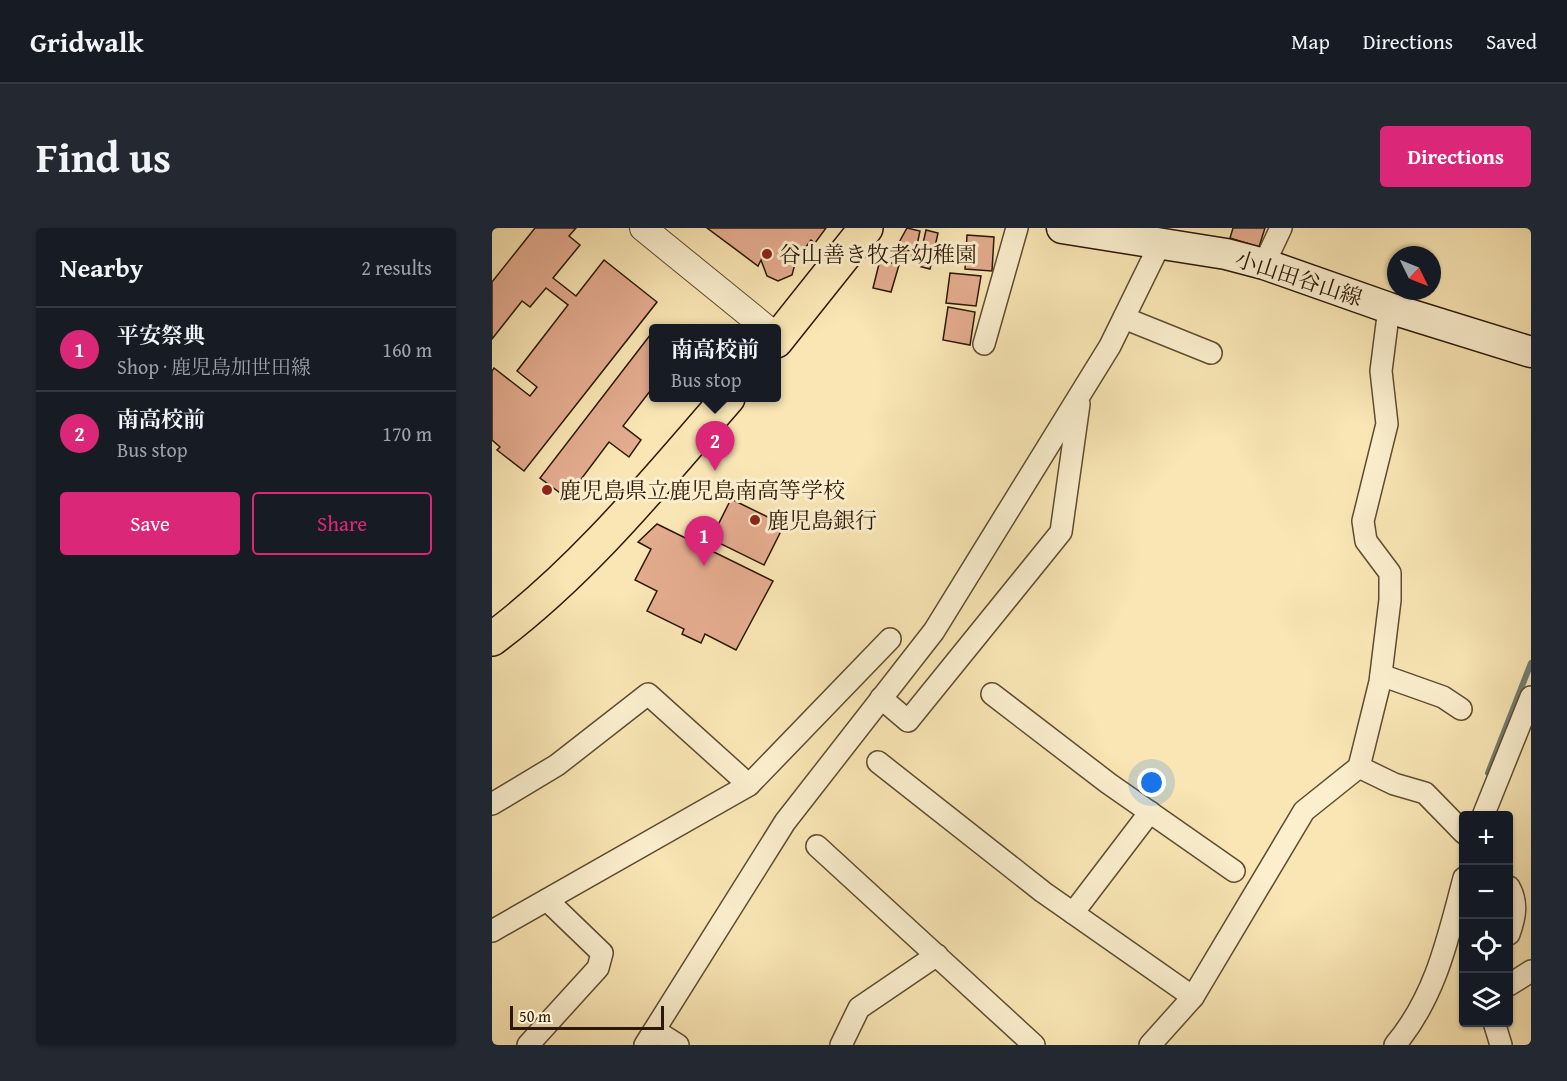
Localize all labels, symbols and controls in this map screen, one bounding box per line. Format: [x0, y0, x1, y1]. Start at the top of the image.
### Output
text: Gridwalk [30, 21, 143, 62]
text: Map [1291, 26, 1330, 57]
text: Directions [1363, 26, 1453, 57]
text: Saved [1486, 26, 1537, 57]
text: Find us [36, 126, 171, 187]
button: Directions [1380, 126, 1531, 187]
place label: 谷山善き牧者幼稚園 [779, 238, 977, 270]
street label: 小山田谷山線 [1231, 242, 1367, 314]
north arrow [1387, 246, 1441, 300]
marker: 谷山善き牧者幼稚園 [760, 247, 774, 261]
text: Nearby [60, 248, 143, 287]
text: 2 results [361, 253, 432, 282]
text: 平安祭典 [117, 319, 205, 351]
popup [649, 324, 781, 402]
text: 南高校前 [671, 333, 759, 365]
text: 1 [74, 335, 85, 364]
text: 160 m [382, 335, 432, 364]
text: Shop · 鹿児島加世田線 [117, 352, 311, 381]
text: Bus stop [671, 365, 741, 394]
text: 南高校前 [117, 403, 205, 435]
text: 2 [74, 419, 85, 448]
text: 170 m [382, 419, 432, 448]
pin: 2 [696, 422, 734, 471]
text: Bus stop [117, 435, 188, 464]
place label: 鹿児島県立鹿児島南高等学校 [559, 474, 845, 506]
marker: 鹿児島県立鹿児島南高等学校 [540, 483, 554, 497]
button: Save [60, 492, 240, 555]
button: Share [252, 492, 432, 555]
place label: 鹿児島銀行 [767, 504, 877, 536]
marker: 鹿児島銀行 [748, 513, 762, 527]
pin: 1 [684, 516, 724, 566]
your location [1137, 768, 1166, 797]
map controls [1459, 811, 1513, 1027]
button: + [1459, 811, 1513, 865]
button: − [1459, 865, 1513, 919]
button: locate [1459, 919, 1513, 973]
button: layers [1459, 973, 1513, 1027]
scale bar [510, 1003, 664, 1030]
text: 50 m [519, 1004, 551, 1028]

